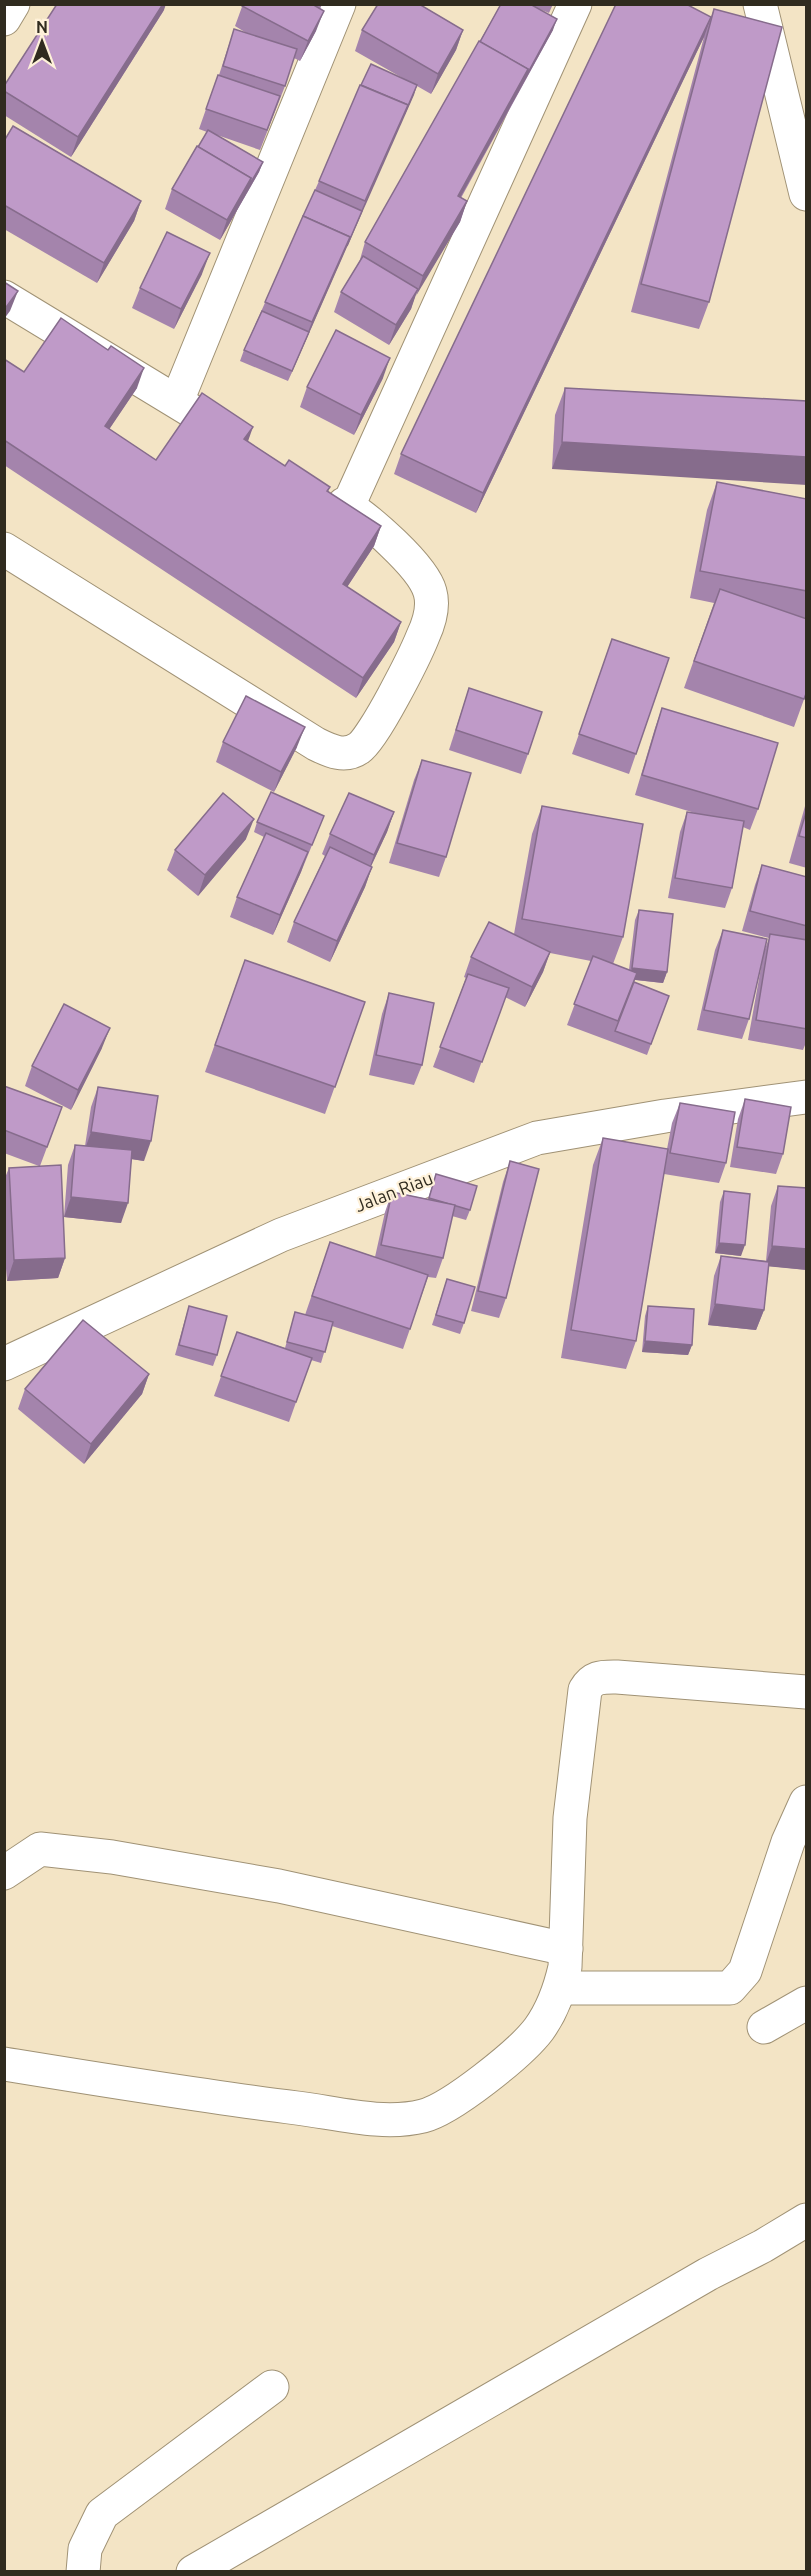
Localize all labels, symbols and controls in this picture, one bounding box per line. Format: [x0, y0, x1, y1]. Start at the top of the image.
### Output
north arrow [12, 12, 72, 72]
text: N [36, 18, 48, 36]
street label: Jalan Riau [352, 1167, 435, 1215]

